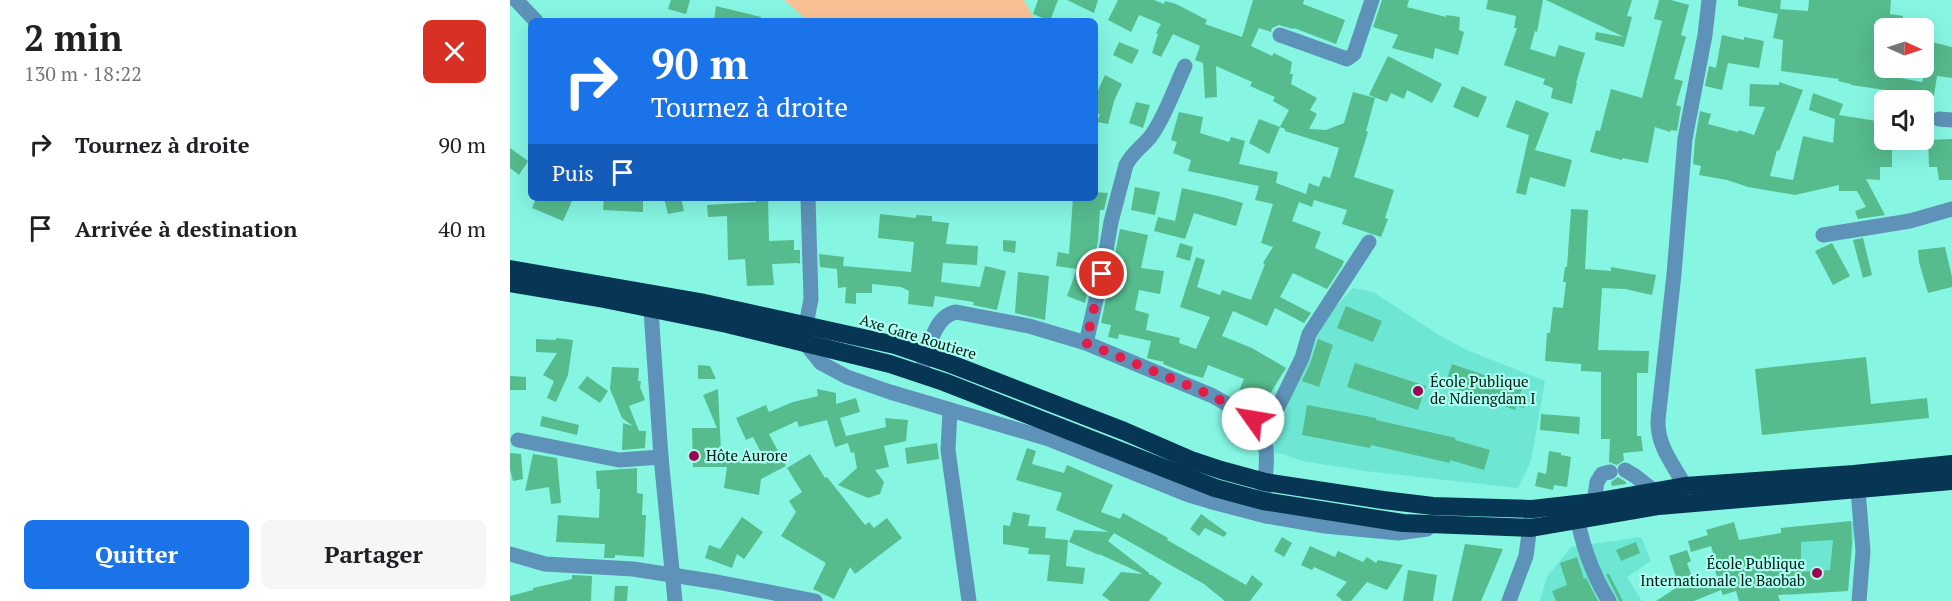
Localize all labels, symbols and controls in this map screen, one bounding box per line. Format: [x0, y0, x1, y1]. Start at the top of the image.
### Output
text: 2 min [24, 14, 122, 61]
north arrow [1874, 18, 1934, 78]
map controls [1874, 18, 1934, 150]
button: close [423, 20, 486, 83]
text: 90 m [651, 35, 749, 91]
icon: right [552, 42, 630, 120]
text: 130 m · 18:22 [24, 60, 142, 87]
text: Tournez à droite [651, 89, 848, 125]
button: sound [1874, 90, 1934, 150]
icon: right [24, 128, 57, 161]
text: Tournez à droite [75, 130, 250, 159]
text: 90 m [438, 130, 486, 159]
icon: arrive [606, 156, 639, 189]
text: Puis [552, 158, 594, 187]
icon: arrive [24, 212, 57, 245]
text: Arrivée à destination [75, 214, 297, 243]
text: 40 m [438, 214, 486, 243]
pin [1076, 248, 1127, 299]
icon: arrive [1085, 257, 1118, 290]
street label: Axe Gare Routiere [858, 309, 979, 363]
place label: École Publique de Ndiengdam I [1430, 371, 1535, 408]
marker: École Publique de Ndiengdam I [1411, 384, 1425, 398]
position arrow [1221, 387, 1285, 451]
place label: Hôte Aurore [706, 445, 788, 465]
marker: Hôte Aurore [687, 449, 701, 463]
button: Quitter [24, 520, 249, 589]
button: Partager [261, 520, 486, 589]
place label: École Publique Internationale le Baobab [1640, 553, 1805, 590]
marker: École Publique Internationale le Baobab [1810, 566, 1824, 580]

